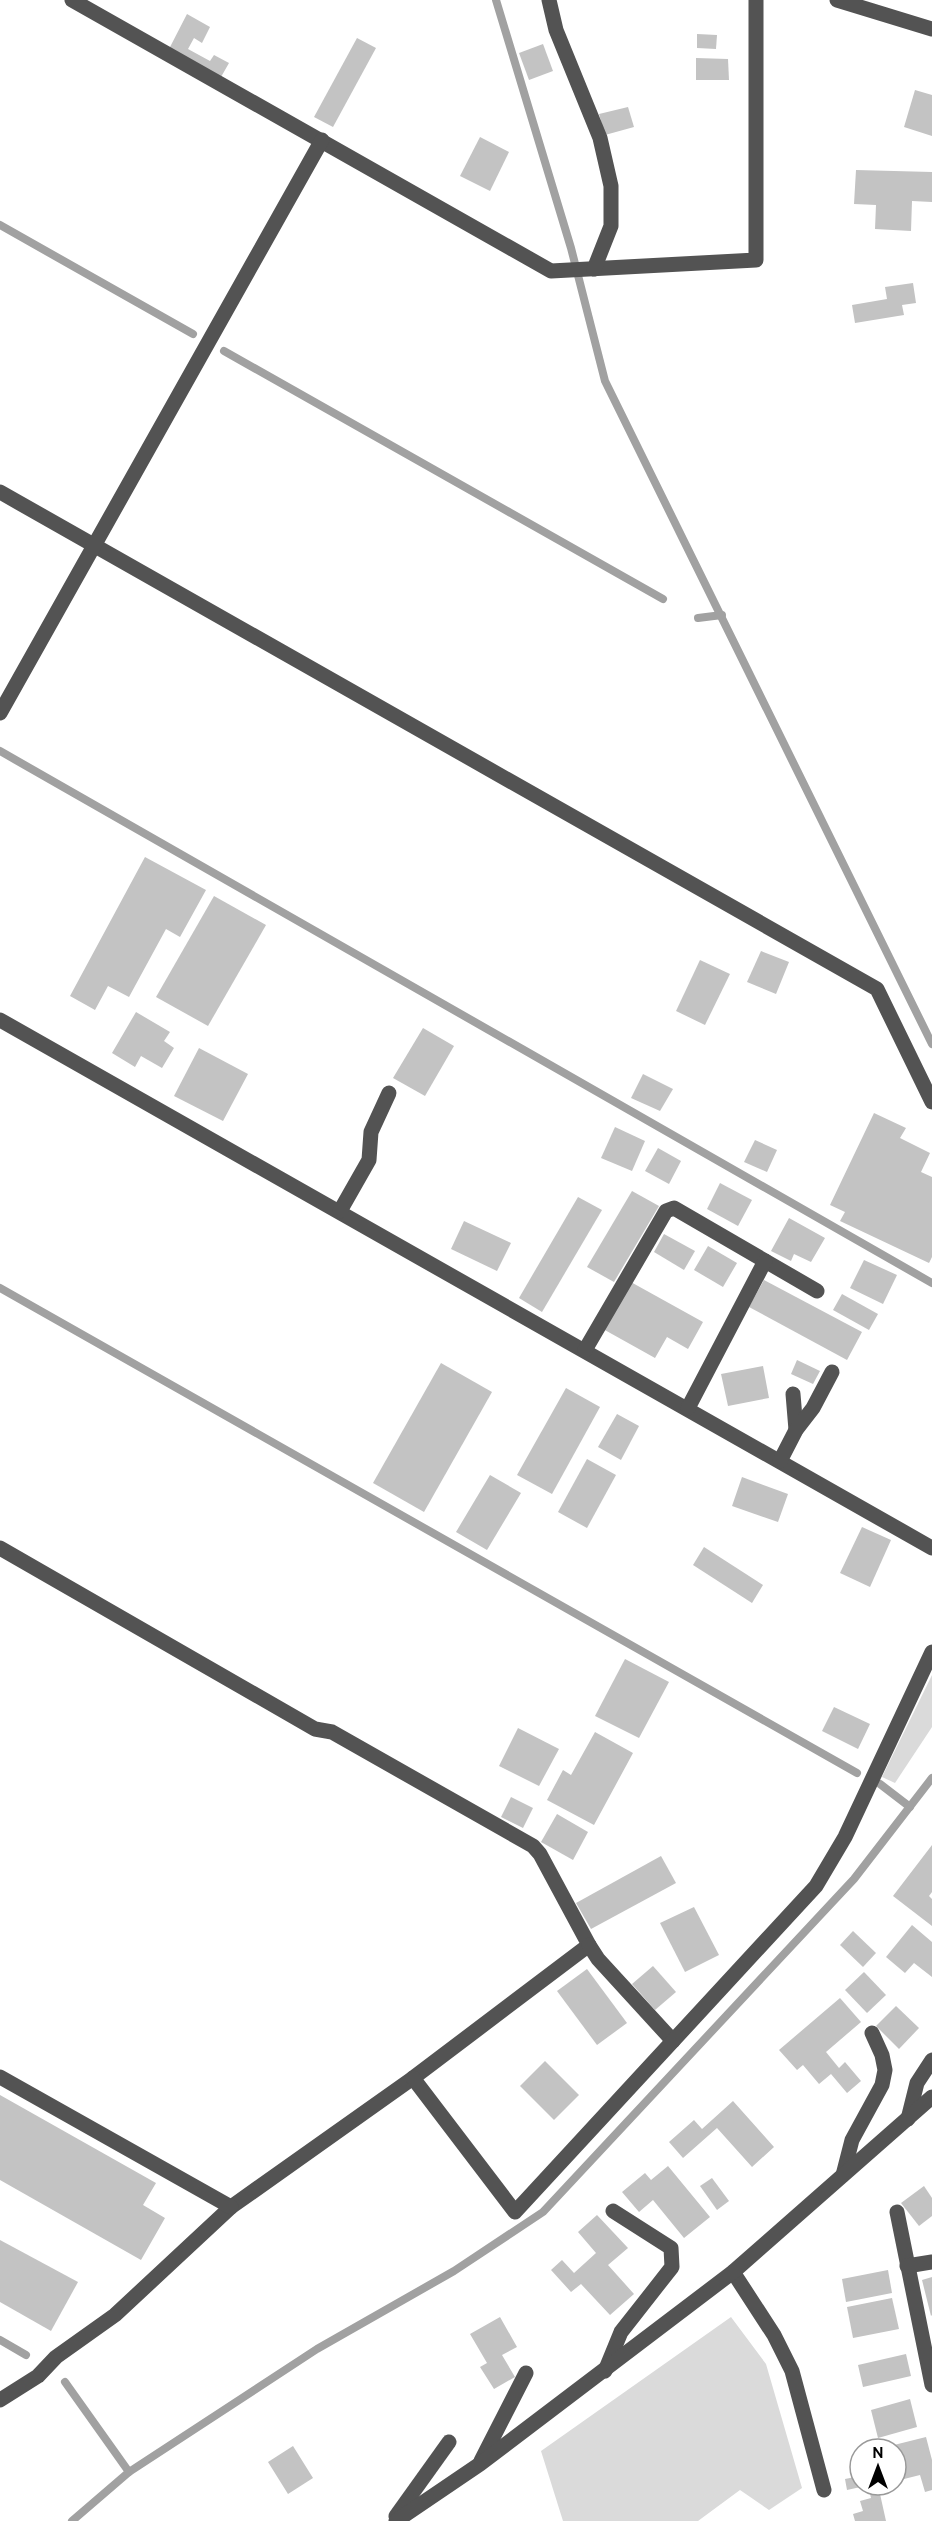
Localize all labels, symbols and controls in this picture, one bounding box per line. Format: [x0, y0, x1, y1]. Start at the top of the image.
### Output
north arrow [848, 2437, 908, 2497]
text: N [872, 2443, 884, 2462]

